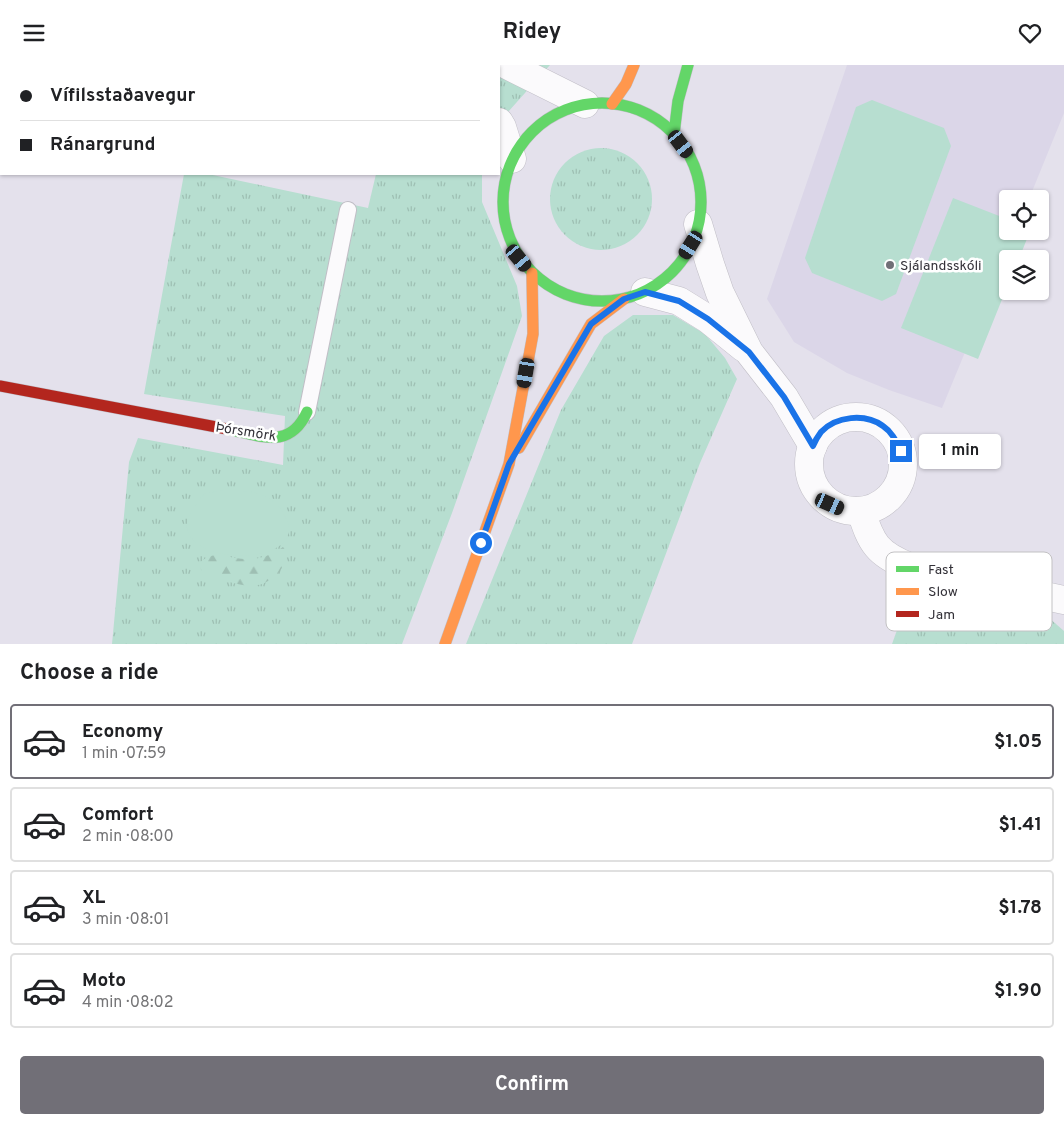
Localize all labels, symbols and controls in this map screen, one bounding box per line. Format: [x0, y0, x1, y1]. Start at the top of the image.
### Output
icon: menu [20, 19, 48, 47]
text: Ridey [503, 19, 561, 46]
icon: heart [1016, 19, 1044, 47]
text: Vífilsstaðavegur [50, 84, 195, 108]
car [665, 128, 696, 160]
text: Ránargrund [50, 133, 156, 157]
map controls [999, 190, 1049, 300]
button: locate [999, 190, 1049, 240]
car [676, 228, 705, 262]
car [503, 242, 534, 274]
button: layers [999, 250, 1049, 300]
place label: Sjálandsskóli [900, 258, 982, 275]
marker: Sjálandsskóli [884, 259, 896, 271]
car [516, 357, 535, 389]
street label: Þórsmörk [214, 419, 277, 446]
callout: 1 min [918, 433, 1001, 469]
route end [890, 440, 912, 462]
text: 1 min [941, 441, 979, 461]
car [813, 491, 846, 517]
route start [470, 532, 492, 554]
legend [886, 552, 1052, 631]
text: Fast [928, 562, 954, 579]
text: Slow [928, 584, 958, 601]
text: Jam [928, 607, 955, 624]
text: Choose a ride [20, 660, 158, 687]
icon: car [22, 719, 67, 764]
text: Economy [82, 720, 163, 744]
text: $1.05 [994, 730, 1042, 754]
text: 1 min · 07:59 [82, 744, 166, 764]
icon: car [22, 802, 67, 847]
text: Comfort [82, 803, 154, 827]
text: $1.41 [998, 813, 1042, 837]
text: 2 min · 08:00 [82, 827, 174, 847]
icon: car [22, 885, 67, 930]
text: XL [82, 886, 105, 910]
text: $1.78 [998, 896, 1042, 920]
text: 3 min · 08:01 [82, 910, 169, 930]
icon: car [22, 968, 67, 1013]
text: Moto [82, 969, 126, 993]
text: $1.90 [994, 979, 1042, 1003]
text: 4 min · 08:02 [82, 993, 174, 1013]
button: Confirm [20, 1056, 1044, 1114]

